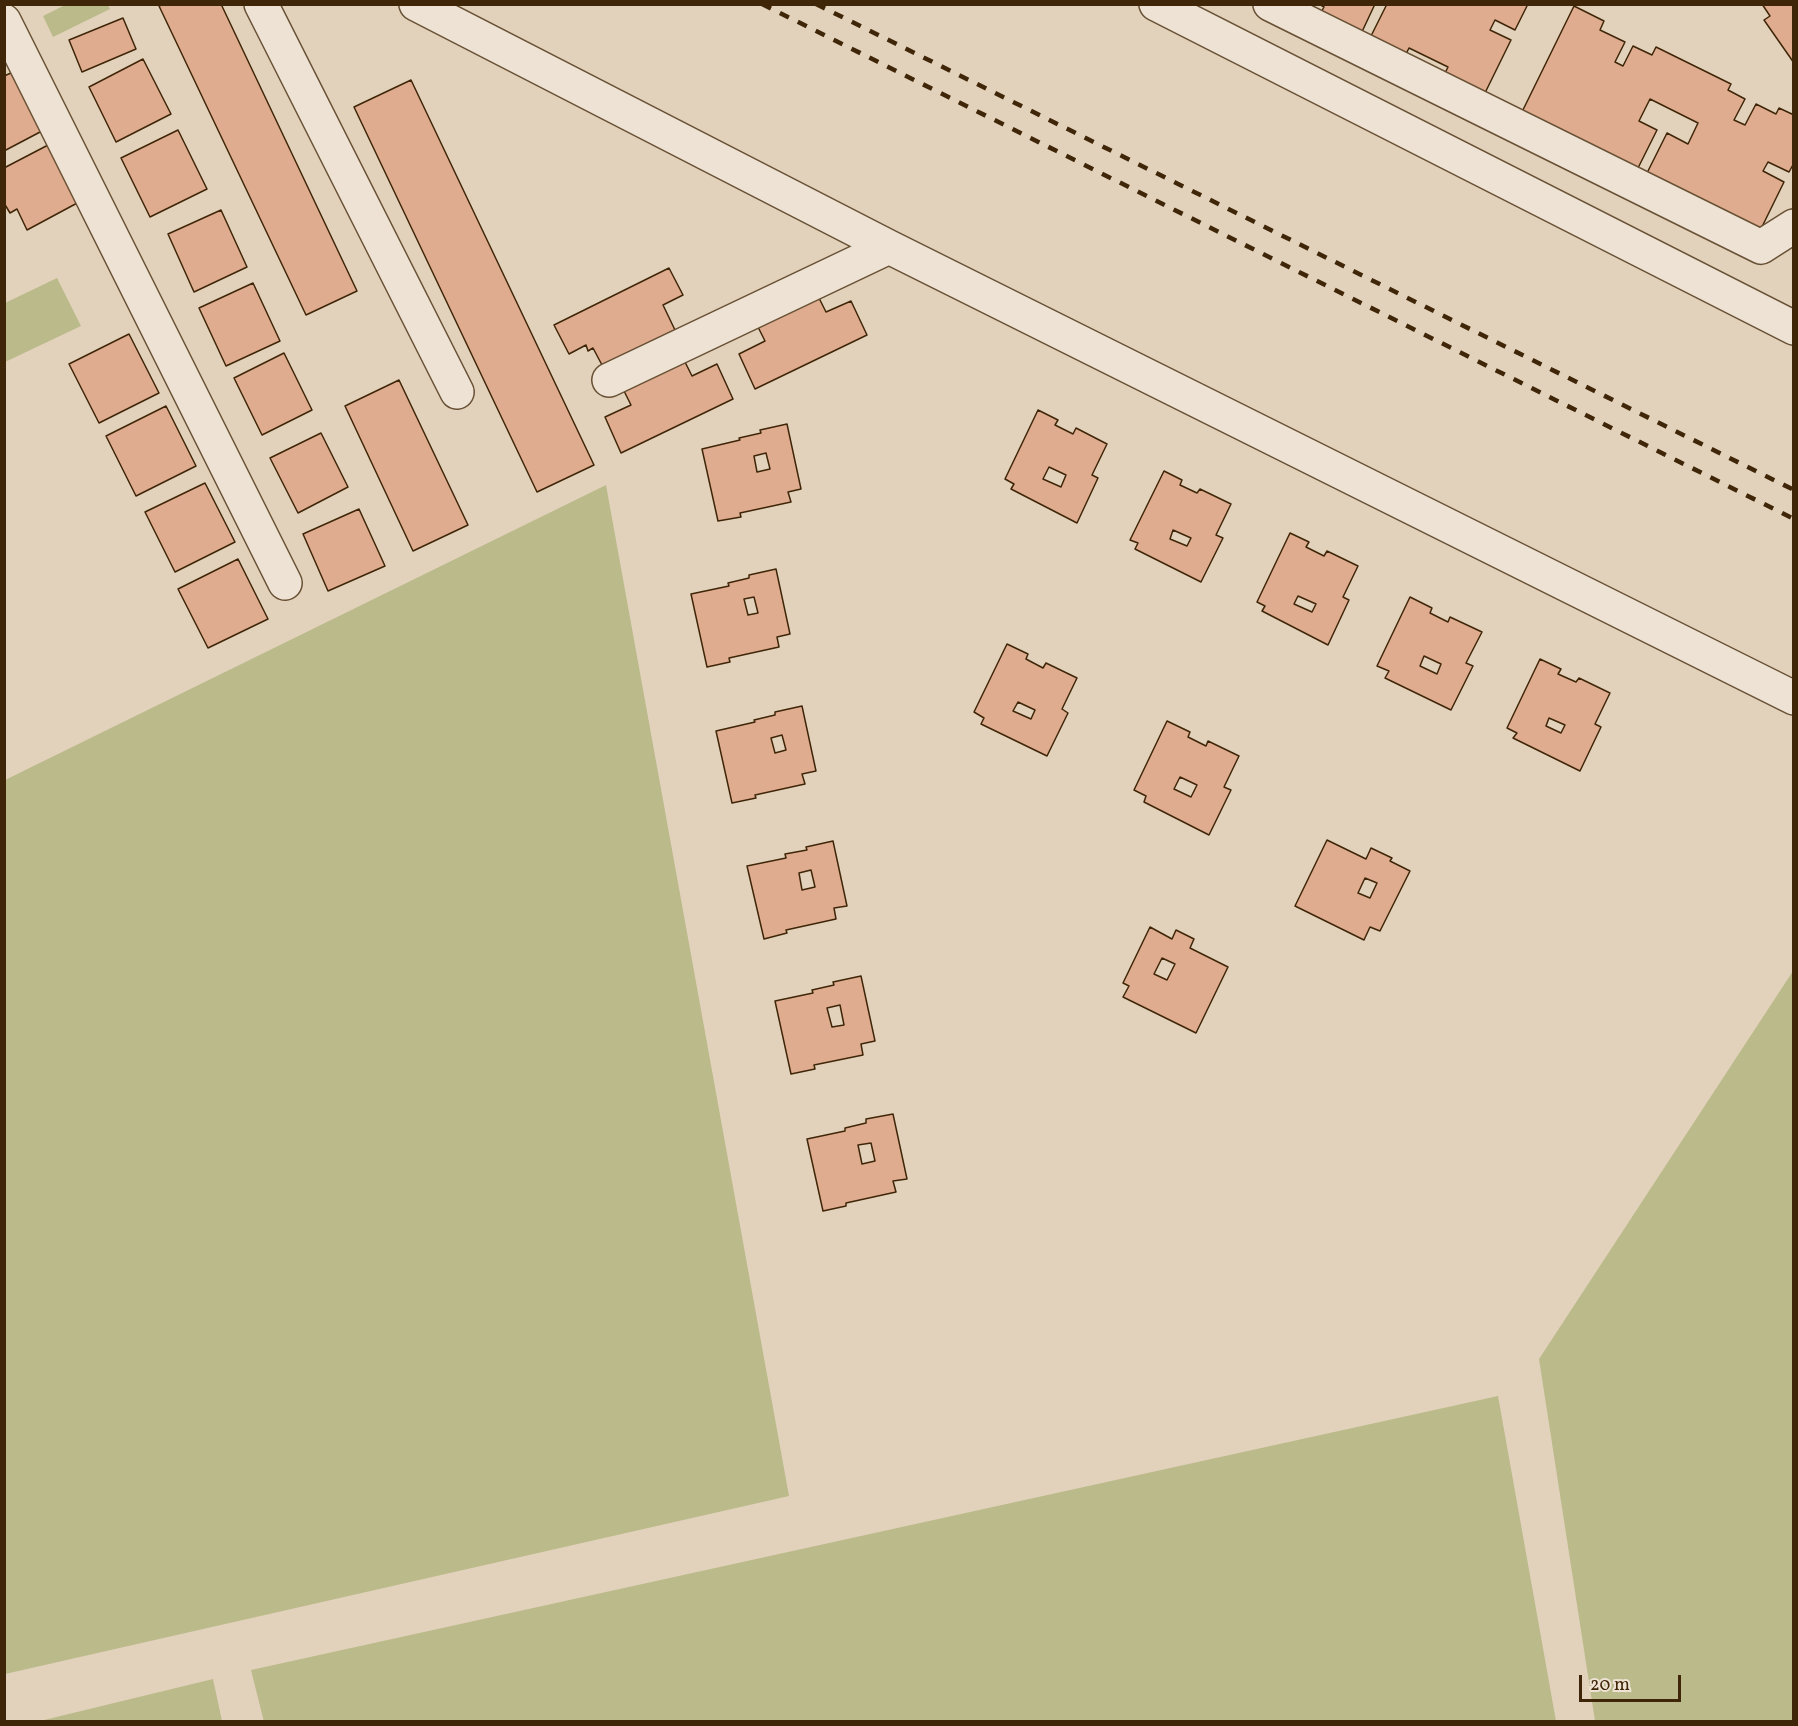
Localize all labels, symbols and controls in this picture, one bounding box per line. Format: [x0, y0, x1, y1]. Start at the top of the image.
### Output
scale bar [1582, 1663, 1684, 1701]
text: 20 m [1590, 1673, 1630, 1698]

